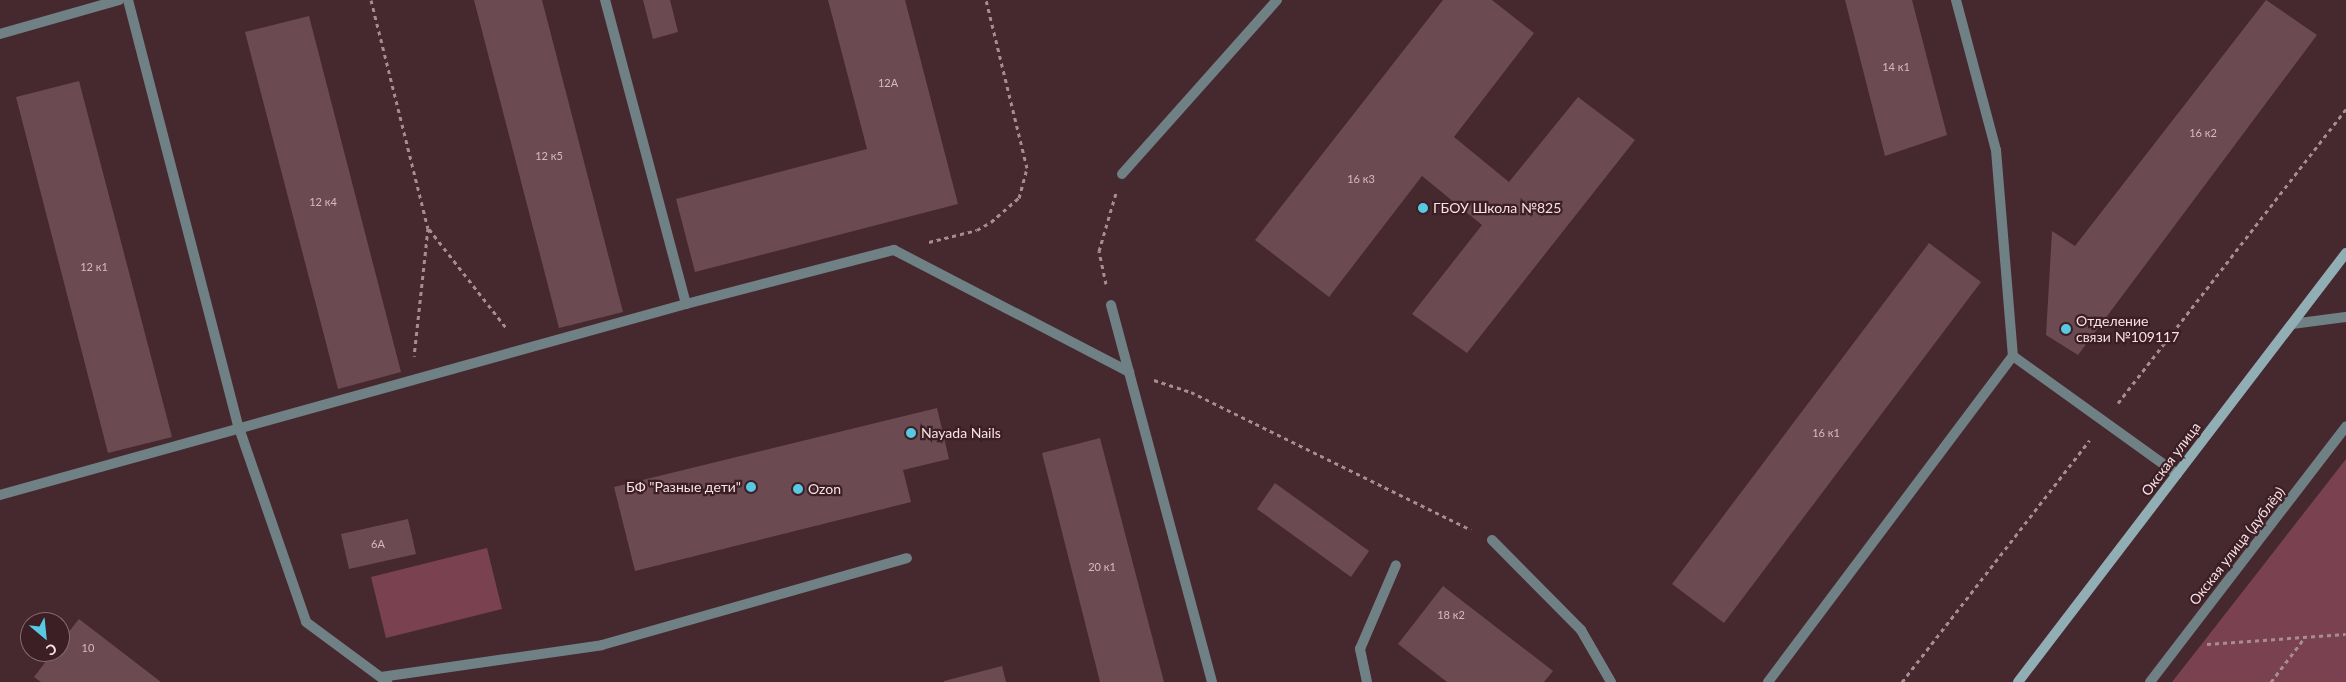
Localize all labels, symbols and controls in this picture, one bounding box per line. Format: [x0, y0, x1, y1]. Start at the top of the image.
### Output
house number: 14 к1 [1882, 60, 1910, 74]
house number: 12А [878, 76, 898, 90]
house number: 16 к2 [2189, 126, 2217, 140]
house number: 12 к5 [535, 149, 563, 163]
house number: 16 к3 [1347, 172, 1375, 186]
house number: 12 к4 [309, 195, 337, 209]
place label: ГБОУ Школа №825 [1433, 200, 1561, 216]
marker: ГБОУ Школа №825 [1417, 202, 1429, 214]
house number: 12 к1 [80, 260, 108, 274]
place label: Отделение связи №109117 [2076, 313, 2179, 346]
marker: Отделение связи №109117 [2060, 323, 2072, 335]
street label: Окская улица [2138, 419, 2204, 499]
place label: Nayada Nails [921, 425, 1001, 441]
house number: 16 к1 [1812, 426, 1840, 440]
marker: Nayada Nails [905, 427, 917, 439]
place label: БФ "Разные дети" [626, 479, 741, 495]
marker: БФ "Разные дети" [745, 481, 757, 493]
place label: Ozon [808, 481, 841, 497]
marker: Ozon [792, 483, 804, 495]
street label: Окская улица (дублёр) [2186, 484, 2288, 608]
house number: 6А [371, 537, 385, 551]
house number: 20 к1 [1088, 560, 1116, 574]
house number: 18 к2 [1437, 608, 1465, 622]
north arrow [20, 612, 70, 662]
text: С [44, 640, 60, 659]
house number: 10 [82, 641, 94, 655]

